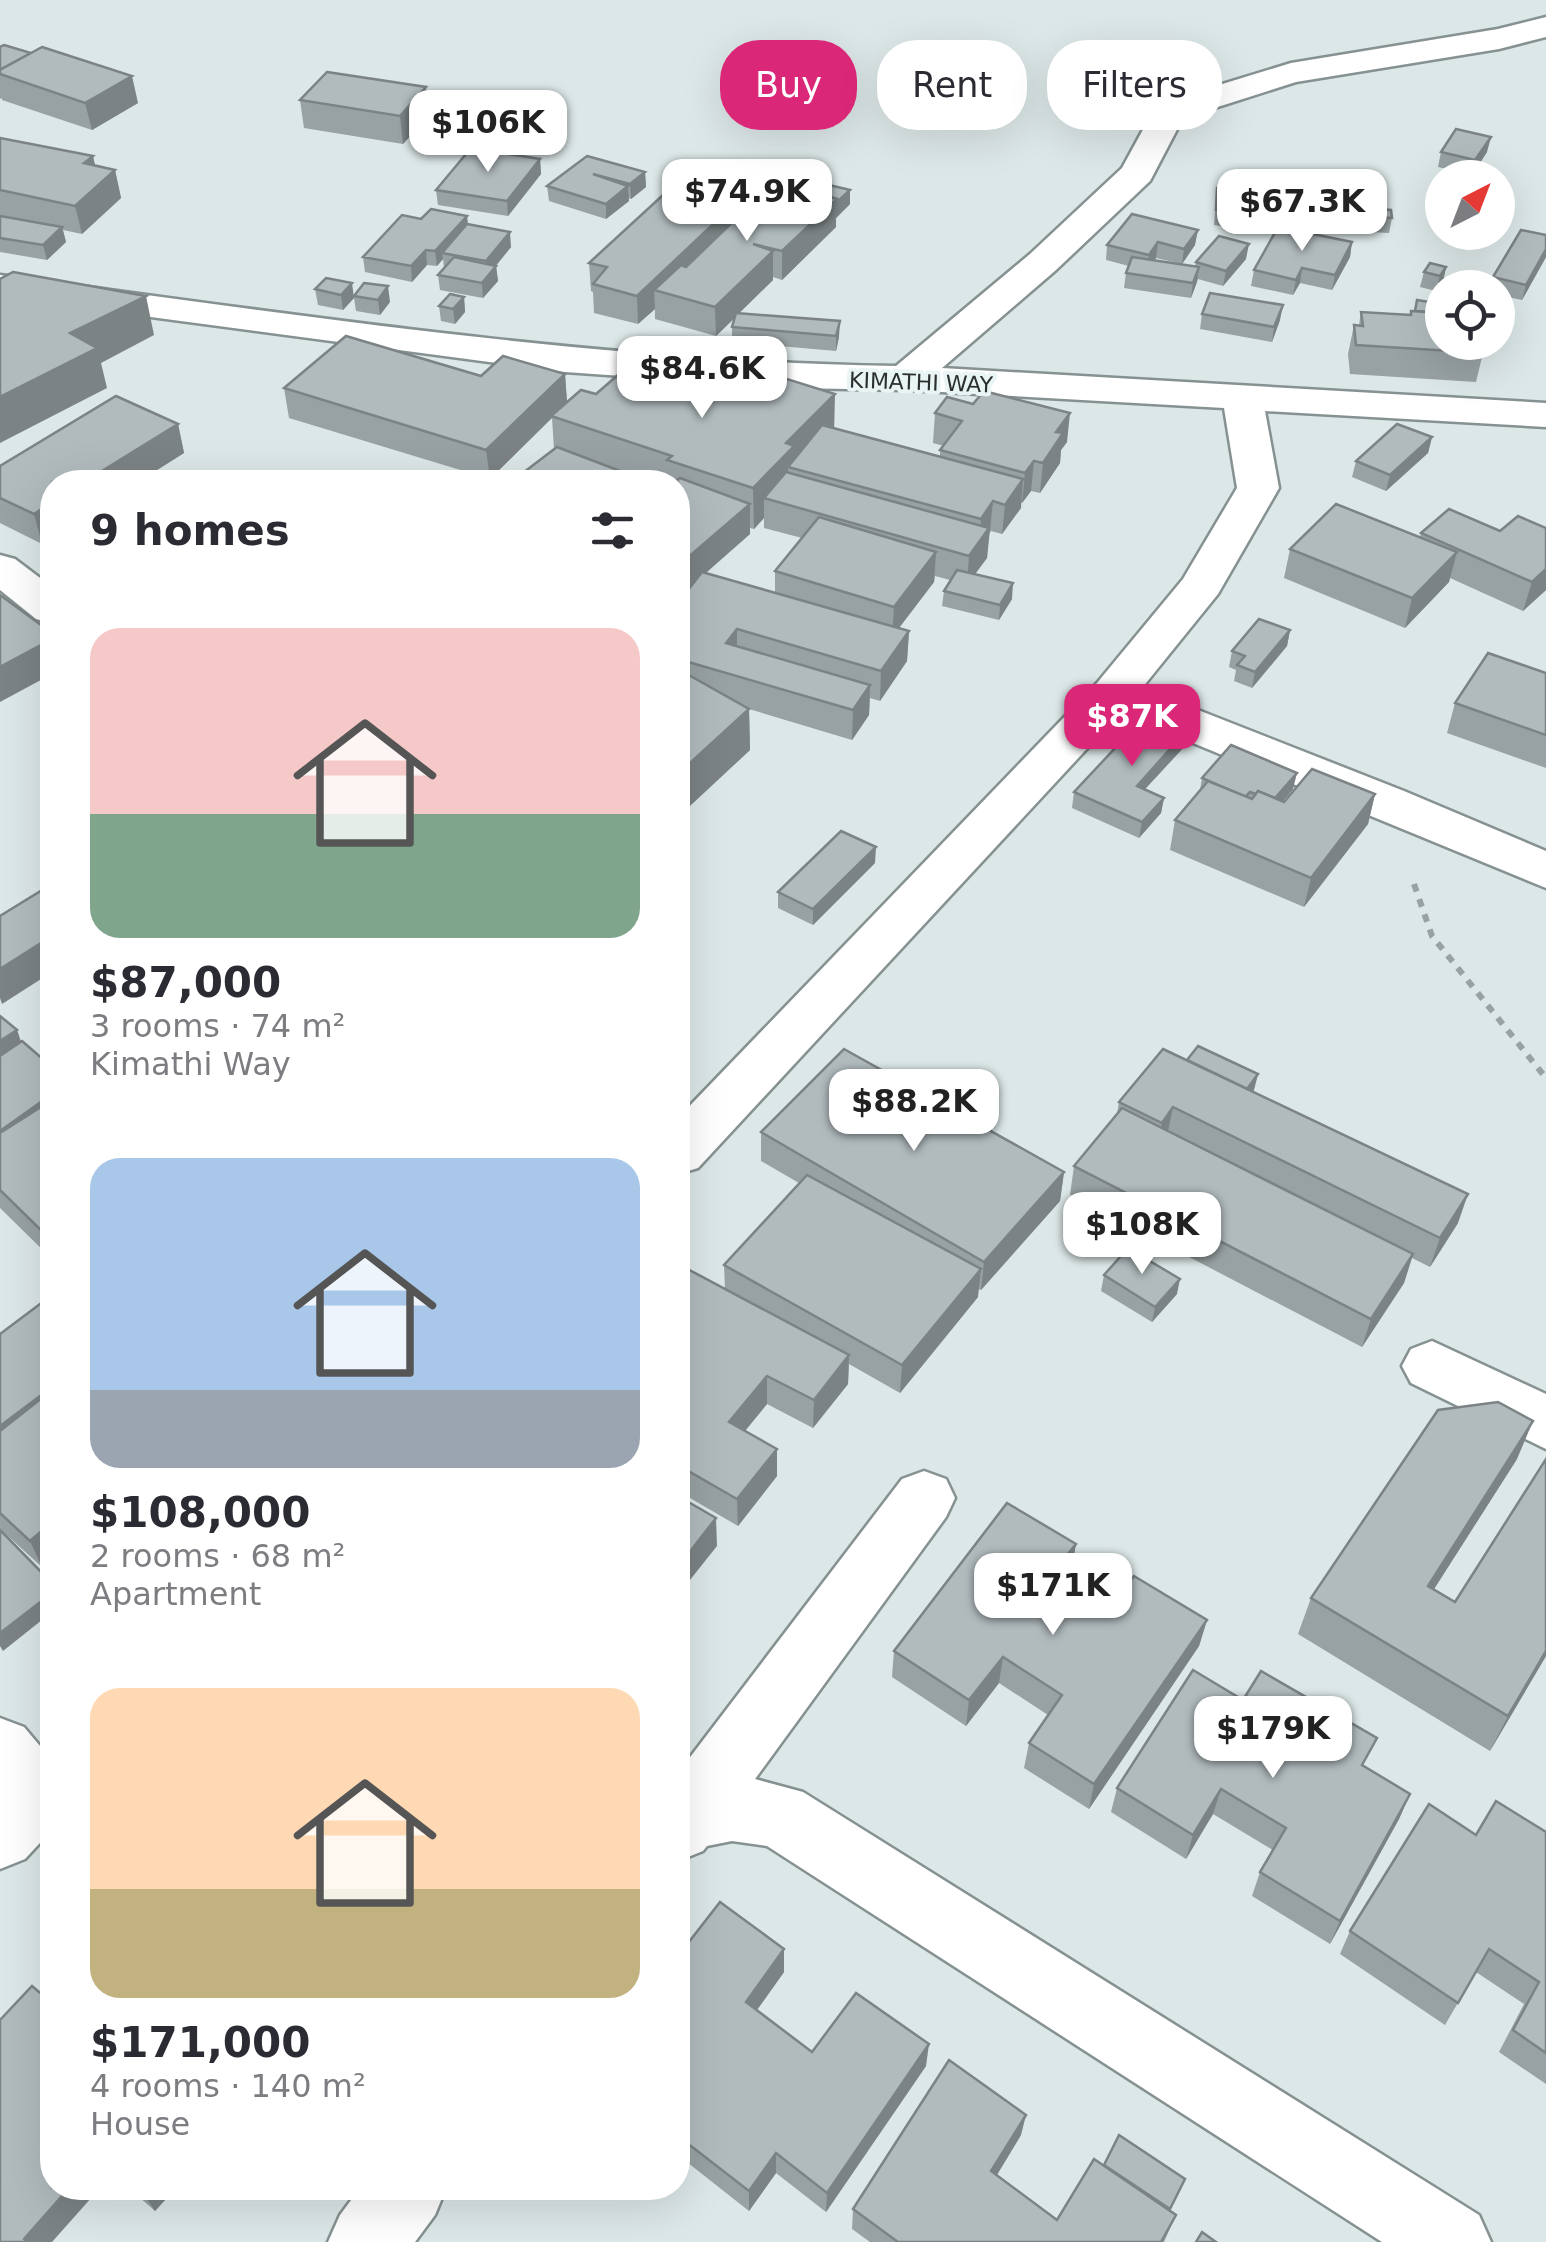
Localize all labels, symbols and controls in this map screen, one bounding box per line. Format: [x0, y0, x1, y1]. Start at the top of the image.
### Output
chip: Buy [720, 40, 857, 130]
chip: Rent [877, 40, 1027, 130]
chip: Filters [1047, 40, 1222, 130]
pin: $106K [418, 90, 558, 175]
text: $106K [431, 103, 545, 141]
pin: $74.9K [666, 159, 828, 244]
north arrow [1425, 160, 1515, 250]
map controls [1425, 160, 1515, 360]
pin: $67.3K [1221, 169, 1383, 254]
text: $74.9K [684, 172, 810, 210]
text: $67.3K [1239, 182, 1365, 220]
button: locate [1425, 270, 1515, 360]
pin: $84.6K [621, 336, 783, 421]
text: $84.6K [639, 349, 765, 387]
street label: KIMATHI WAY [849, 367, 994, 398]
icon: filters [585, 503, 640, 558]
text: 9 homes [90, 506, 290, 555]
pin: $87K [1073, 684, 1191, 769]
icon: home [275, 693, 455, 873]
text: $87K [1086, 697, 1178, 735]
text: $87,000 [90, 958, 281, 1007]
text: 3 rooms · 74 m² [90, 1007, 345, 1045]
text: Kimathi Way [90, 1045, 291, 1083]
pin: $88.2K [833, 1069, 995, 1154]
text: $88.2K [851, 1082, 977, 1120]
pin: $108K [1072, 1192, 1212, 1277]
text: $108K [1085, 1205, 1199, 1243]
icon: home [275, 1223, 455, 1403]
text: $108,000 [90, 1488, 311, 1537]
text: 2 rooms · 68 m² [90, 1537, 345, 1575]
pin: $171K [983, 1553, 1123, 1638]
text: $171K [996, 1566, 1110, 1604]
text: Apartment [90, 1575, 261, 1613]
pin: $179K [1203, 1696, 1343, 1781]
text: $179K [1216, 1709, 1330, 1747]
icon: home [275, 1753, 455, 1933]
text: $171,000 [90, 2018, 311, 2067]
text: 4 rooms · 140 m² [90, 2067, 366, 2105]
text: House [90, 2105, 190, 2143]

